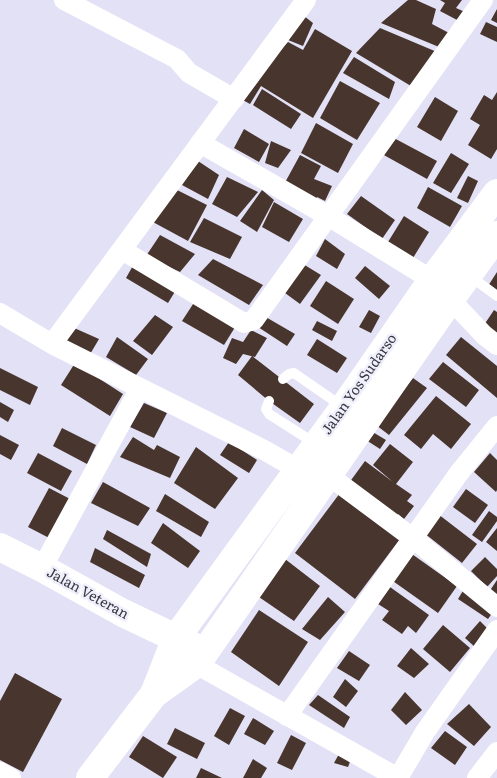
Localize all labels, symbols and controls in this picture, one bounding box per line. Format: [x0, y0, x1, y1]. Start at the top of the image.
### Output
street label: Jalan Yos Sudarso [316, 329, 401, 438]
street label: Jalan Veteran [44, 561, 133, 623]

